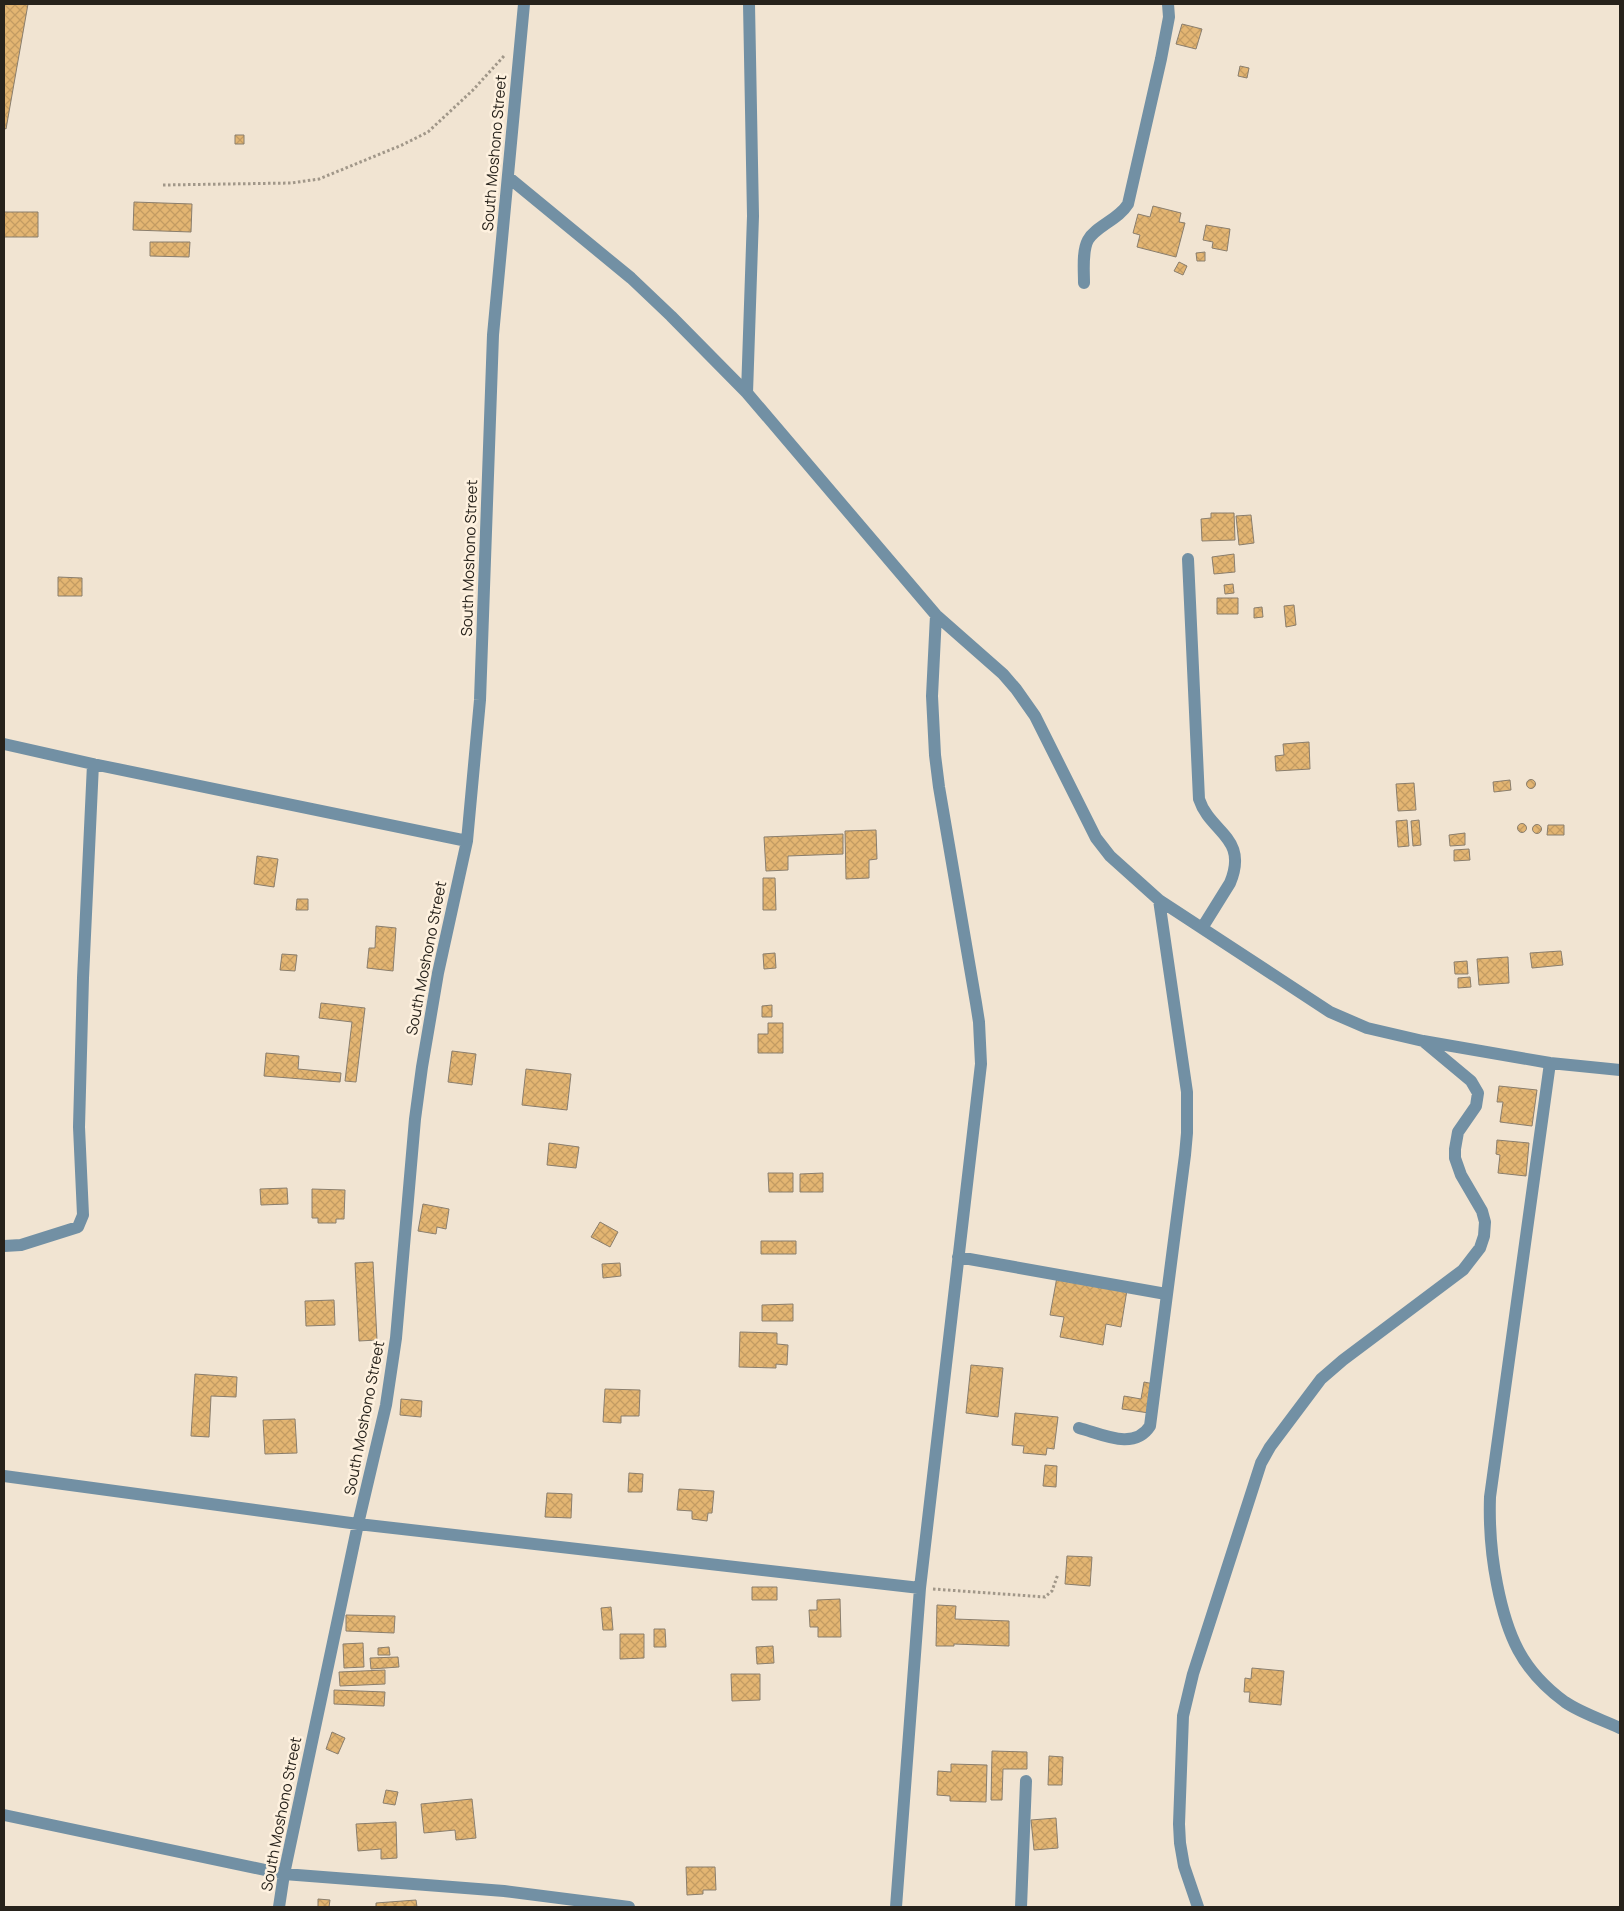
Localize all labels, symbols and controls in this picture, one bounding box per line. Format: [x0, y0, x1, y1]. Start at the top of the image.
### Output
street label: South Moshono Street [477, 74, 511, 232]
street label: South Moshono Street [456, 479, 482, 637]
street label: South Moshono Street [401, 879, 451, 1037]
street label: South Moshono Street [339, 1339, 389, 1497]
street label: South Moshono Street [256, 1735, 306, 1893]

